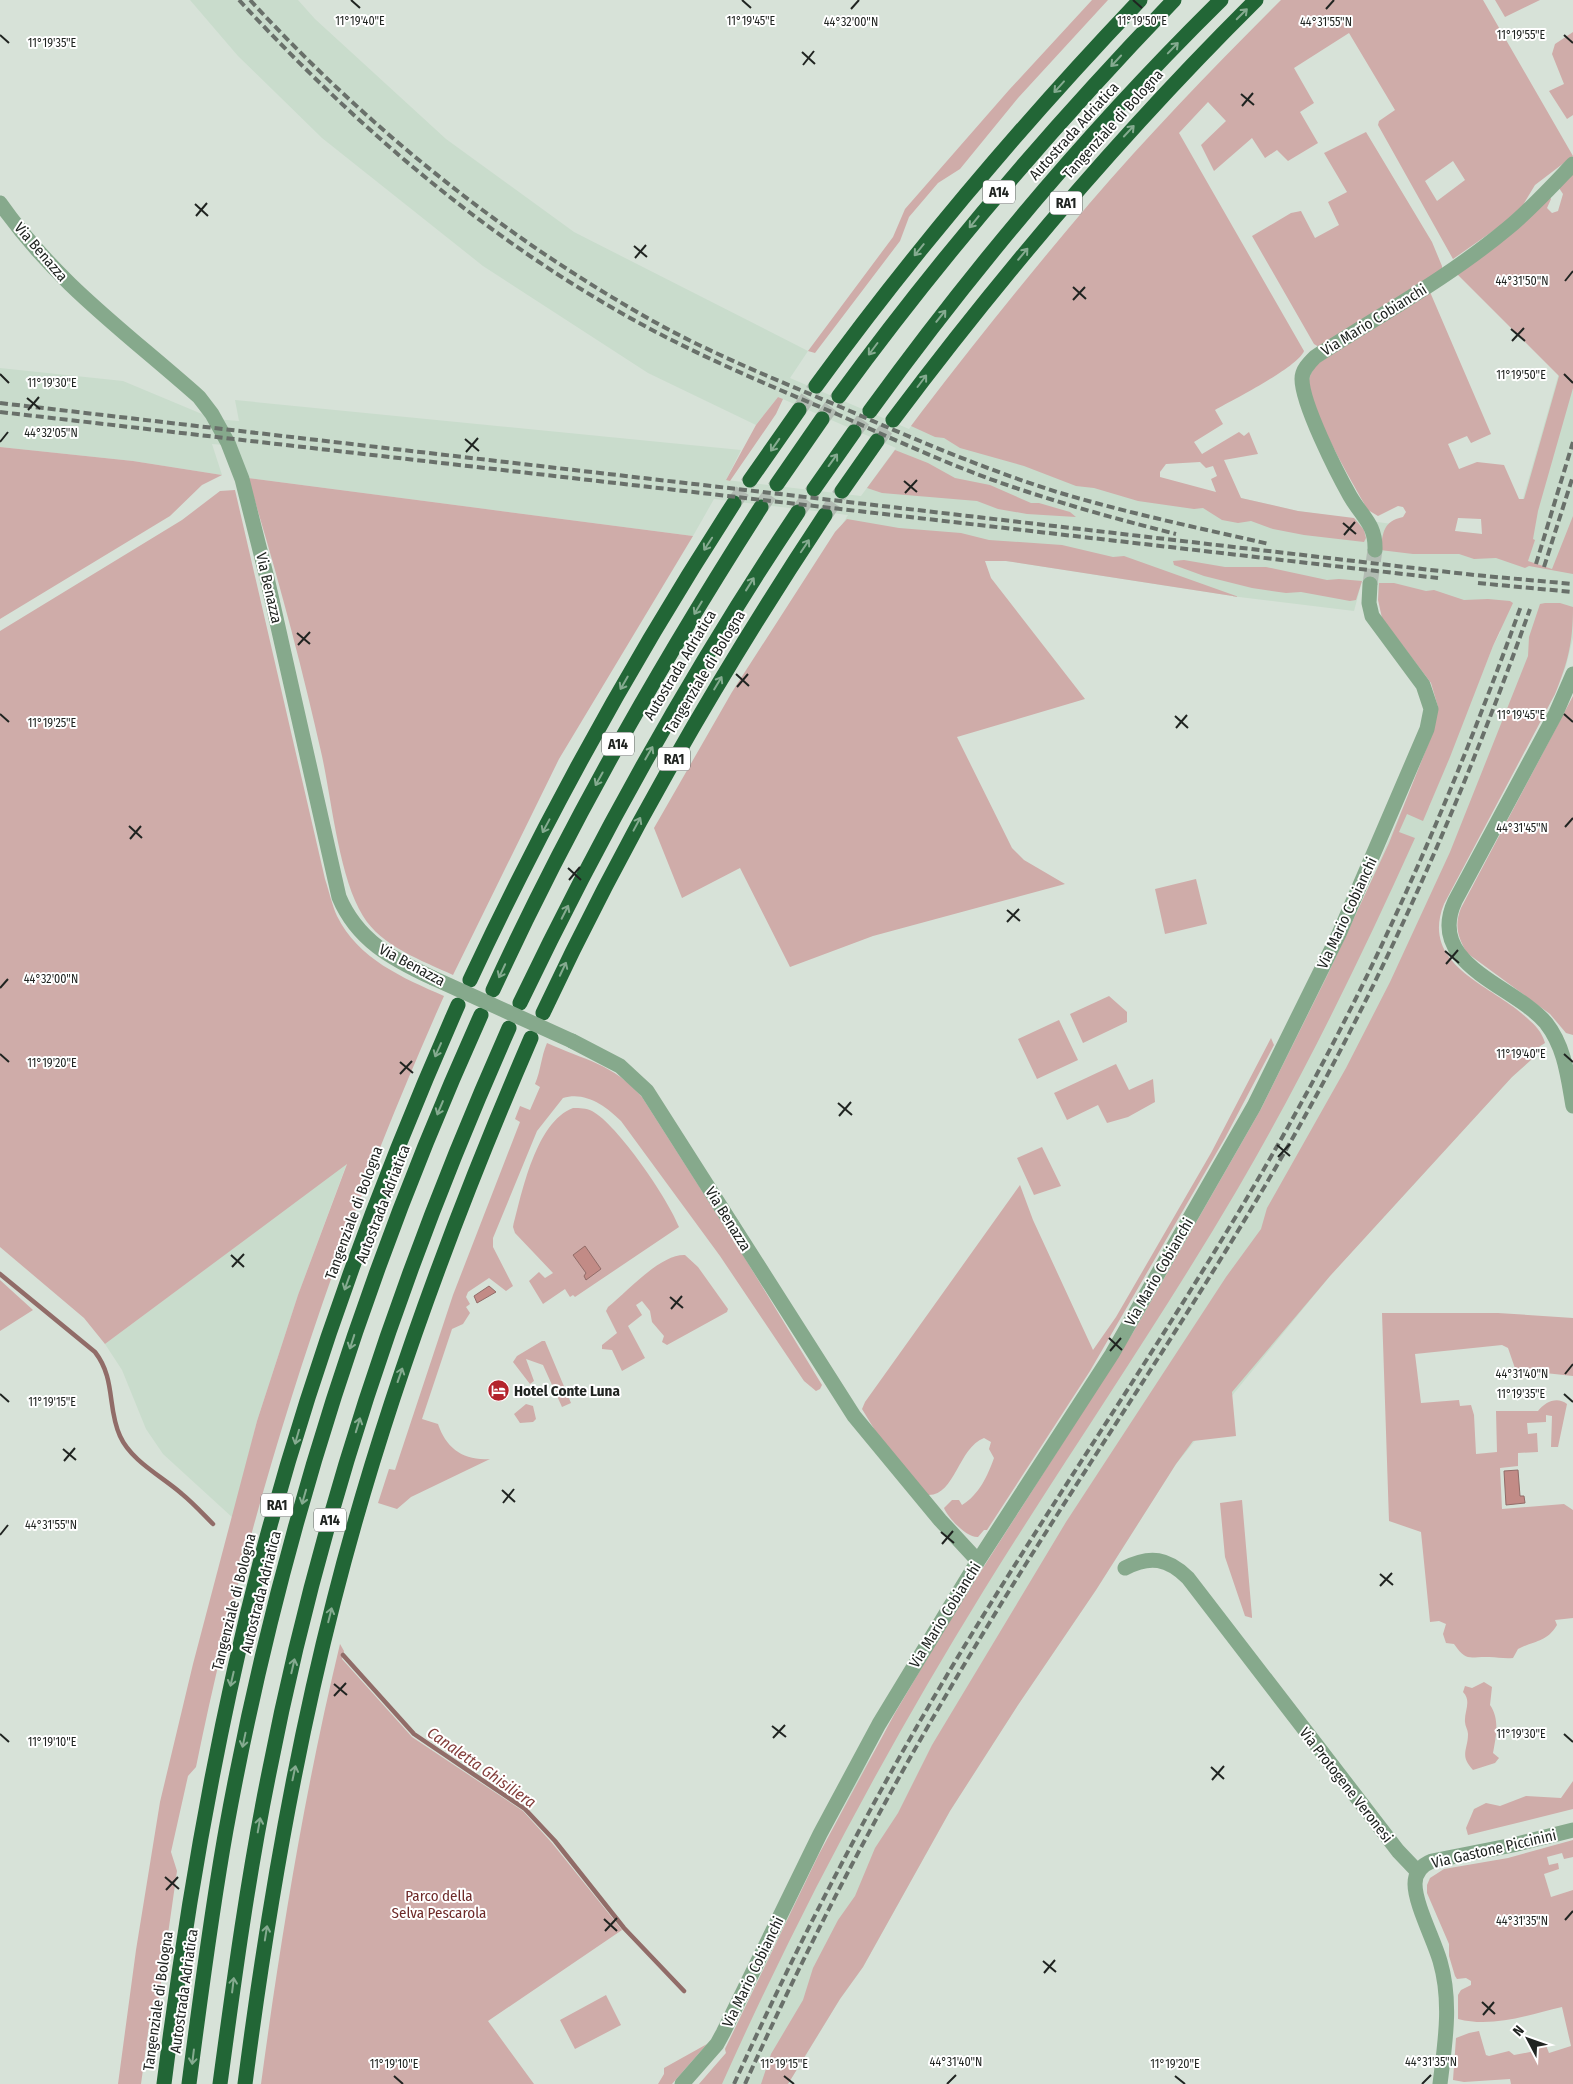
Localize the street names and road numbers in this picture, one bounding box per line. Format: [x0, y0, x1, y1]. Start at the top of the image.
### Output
street label: Tangenziale di Bologna [1059, 66, 1167, 182]
street label: Autostrada Adriatica [1025, 78, 1123, 184]
road number: A14 [983, 180, 1015, 203]
road number: RA1 [1050, 192, 1082, 214]
street label: Via Benazza [11, 219, 71, 285]
street label: Via Mario Cobianchi [1318, 280, 1430, 360]
street label: Via Benazza [252, 551, 286, 625]
street label: Autostrada Adriatica [640, 607, 720, 723]
street label: Tangenziale di Bologna [661, 607, 749, 737]
road number: A14 [602, 732, 634, 756]
road number: RA1 [658, 748, 690, 771]
street label: Via Mario Cobianchi [1313, 854, 1381, 972]
street label: Via Benazza [376, 940, 448, 990]
street label: Autostrada Adriatica [352, 1142, 414, 1266]
street label: Tangenziale di Bologna [321, 1144, 387, 1282]
street label: Via Benazza [701, 1184, 755, 1254]
street label: Via Mario Cobianchi [1121, 1215, 1197, 1329]
road number: RA1 [261, 1494, 293, 1516]
road number: A14 [314, 1508, 346, 1532]
street label: Autostrada Adriatica [237, 1529, 285, 1655]
street label: Tangenziale di Bologna [208, 1532, 260, 1672]
street label: Via Mario Cobianchi [905, 1559, 985, 1671]
street label: Via Protogene Veronesi [1295, 1724, 1397, 1846]
street label: Via Gastone Piccinini [1430, 1826, 1558, 1872]
street label: Via Mario Cobianchi [718, 1914, 788, 2030]
street label: Autostrada Adriatica [166, 1928, 202, 2054]
street label: Tangenziale di Bologna [139, 1930, 177, 2072]

